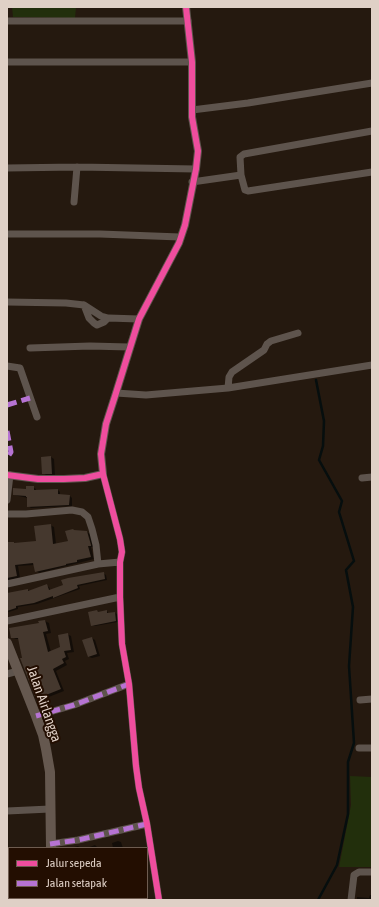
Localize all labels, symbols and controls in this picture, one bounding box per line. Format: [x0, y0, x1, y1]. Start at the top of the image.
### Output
street label: Jalan Airlangga [23, 664, 65, 744]
legend [8, 847, 148, 899]
text: Jalur sepeda [46, 856, 102, 870]
text: Jalan setapak [46, 876, 107, 890]

